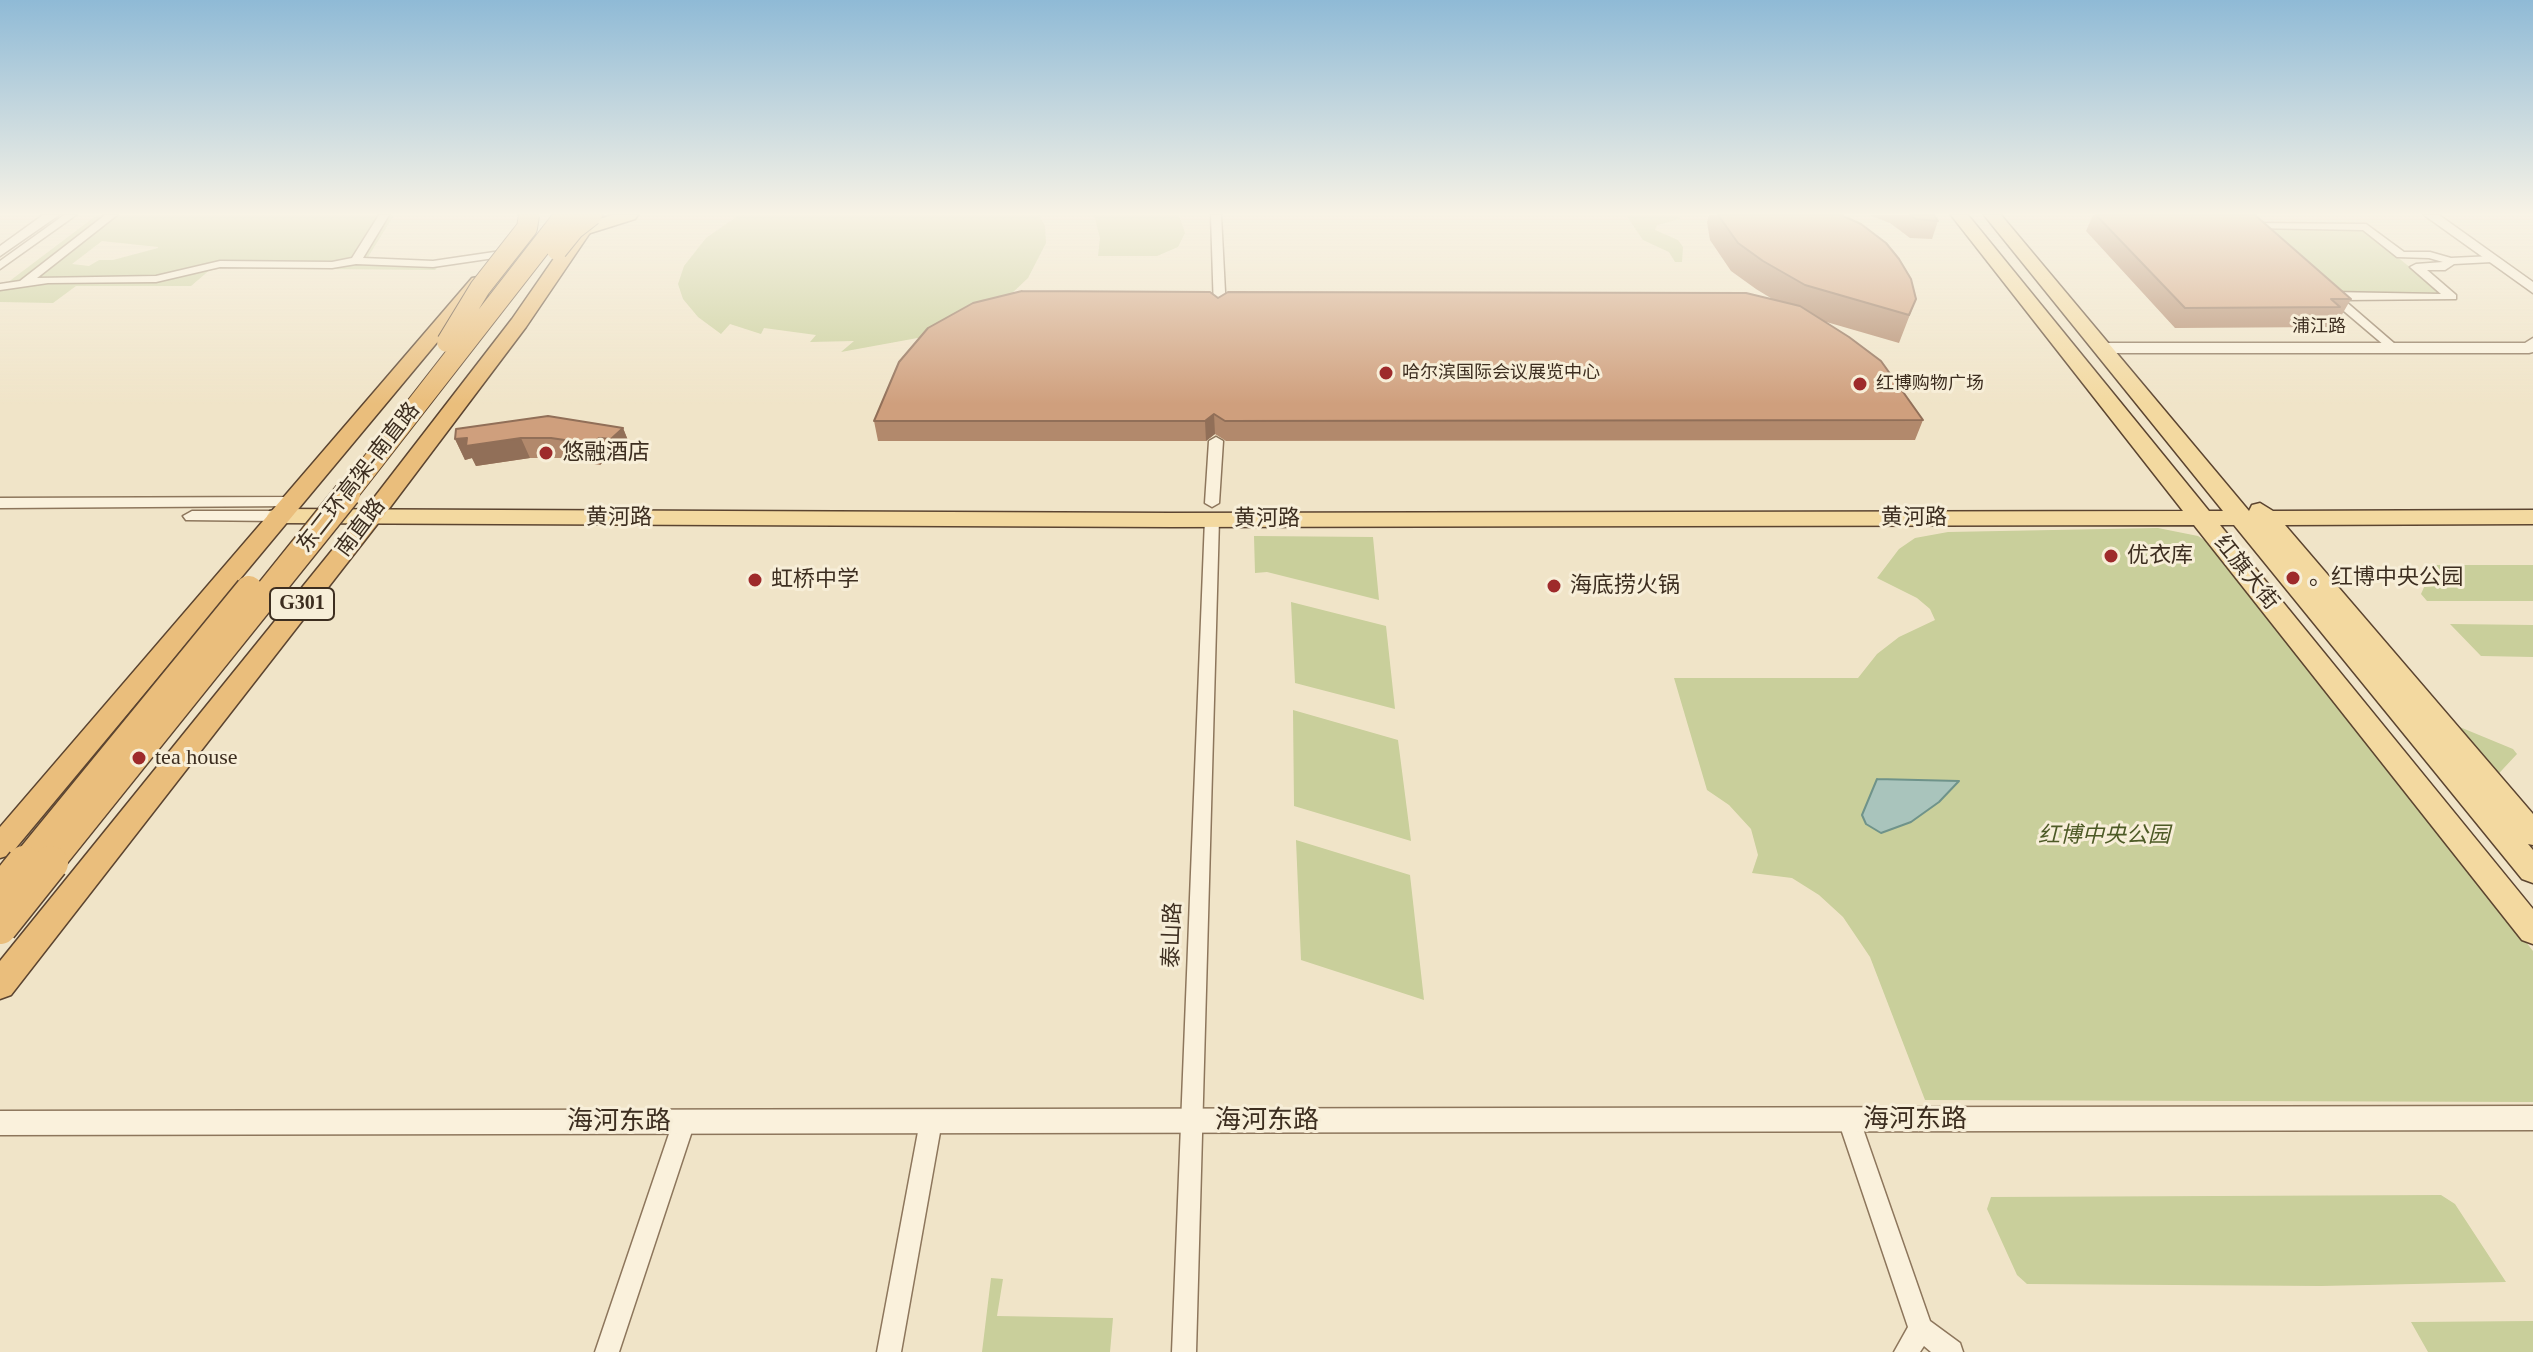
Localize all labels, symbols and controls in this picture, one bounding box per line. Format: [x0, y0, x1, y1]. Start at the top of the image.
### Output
street label: 浦江路 [2292, 316, 2346, 338]
place label: 哈尔滨国际会议展览中心 [1402, 362, 1600, 384]
marker: 哈尔滨国际会议展览中心 [1377, 364, 1395, 382]
place label: 红博购物广场 [1876, 373, 1984, 395]
marker: 红博购物广场 [1851, 375, 1869, 393]
street label: 东二环高架-南直路 [292, 398, 426, 558]
place label: 悠融酒店 [562, 440, 650, 466]
marker: 悠融酒店 [537, 444, 555, 462]
street label: 南直路 [331, 494, 391, 562]
street label: 黄河路 [586, 505, 652, 531]
street label: 黄河路 [1881, 505, 1947, 531]
street label: 黄河路 [1234, 506, 1300, 532]
street label: 红旗大街 [2208, 530, 2284, 616]
place label: 优衣库 [2127, 543, 2193, 569]
marker: 优衣库 [2102, 547, 2120, 565]
place label: 。红博中央公园 [2309, 565, 2463, 591]
place label: 虹桥中学 [771, 567, 859, 593]
marker: 。红博中央公园 [2284, 569, 2302, 587]
marker: 虹桥中学 [746, 571, 764, 589]
place label: 海底捞火锅 [1570, 573, 1680, 599]
marker: 海底捞火锅 [1545, 577, 1563, 595]
road number: G301 [270, 588, 334, 620]
place label: tea house [155, 745, 237, 771]
marker: tea house [130, 749, 148, 767]
park label: 红博中央公园 [2038, 823, 2170, 849]
street label: 泰山路 [1159, 902, 1187, 968]
street label: 海河东路 [1863, 1104, 1967, 1136]
street label: 海河东路 [1215, 1105, 1319, 1137]
street label: 海河东路 [567, 1106, 671, 1138]

